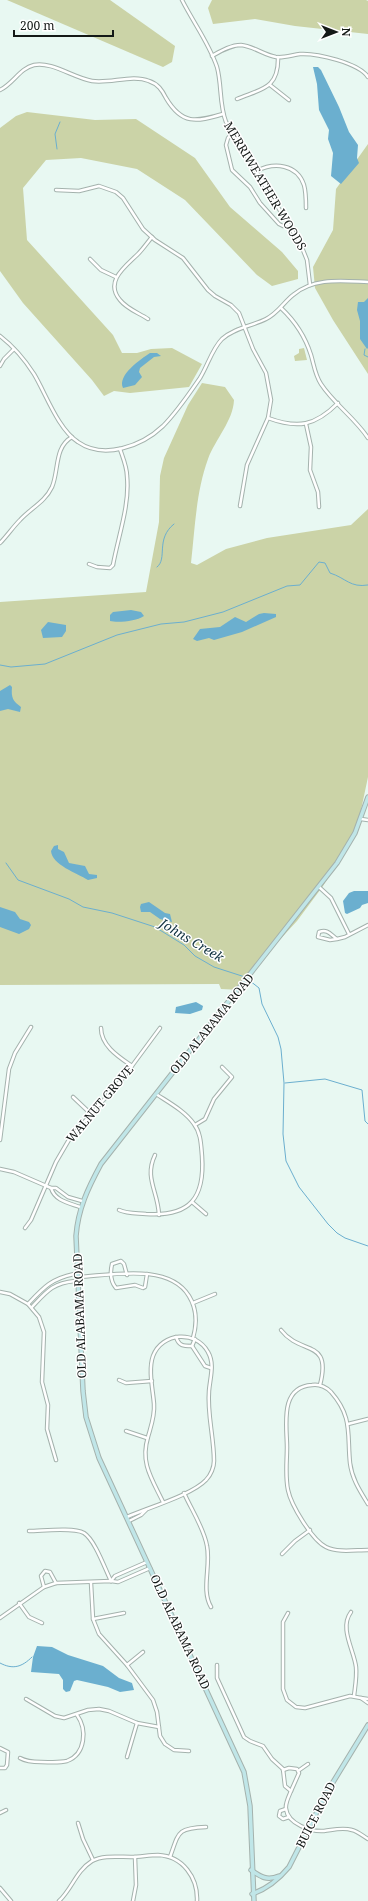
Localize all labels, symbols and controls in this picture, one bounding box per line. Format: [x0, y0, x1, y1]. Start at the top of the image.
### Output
scale bar [14, 12, 113, 38]
north arrow [316, 12, 356, 52]
text: 200 m [20, 17, 55, 34]
text: N [339, 28, 354, 37]
street label: MERRIWEATHER WOODS [220, 118, 311, 253]
water label: Johns Creek [154, 912, 228, 966]
street label: OLD ALABAMA ROAD [166, 970, 258, 1078]
street label: WALNUT GROVE [62, 1061, 137, 1146]
street label: OLD ALABAMA ROAD [69, 1253, 90, 1379]
street label: OLD ALABAMA ROAD [146, 1572, 215, 1692]
street label: BUICE ROAD [292, 1778, 340, 1851]

